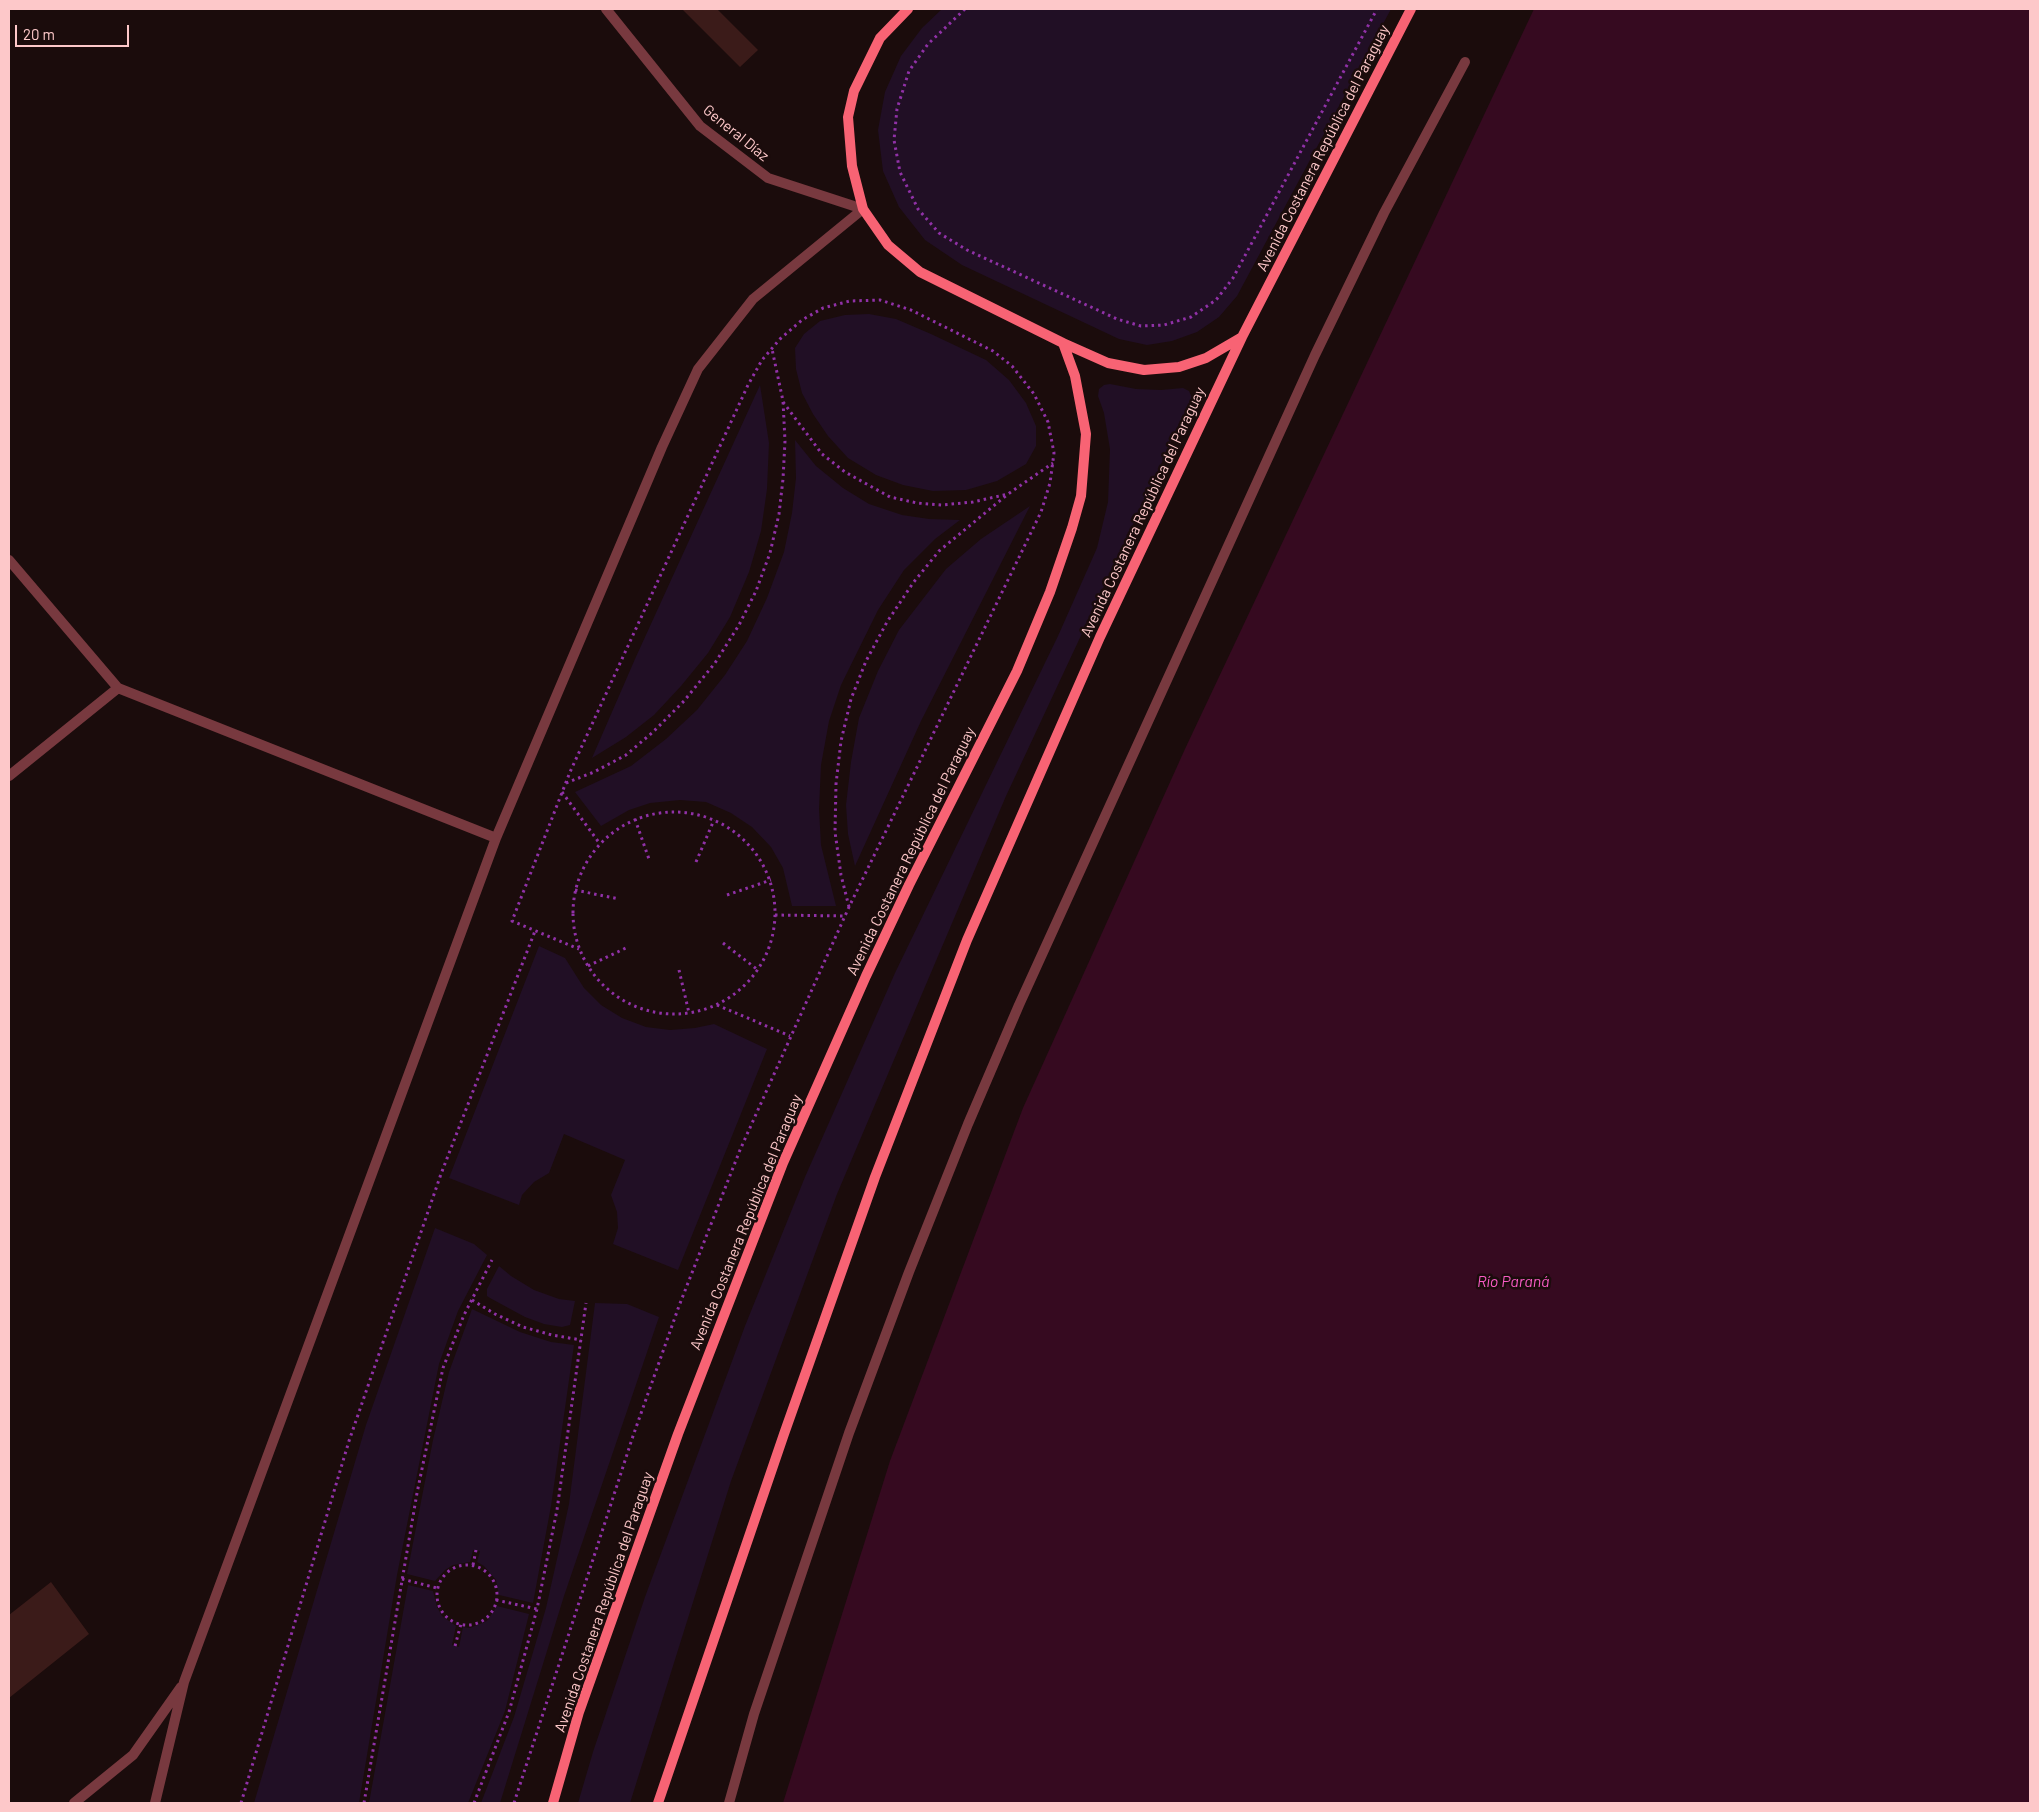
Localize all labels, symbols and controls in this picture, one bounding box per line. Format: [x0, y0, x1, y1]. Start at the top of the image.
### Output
scale bar [18, 15, 131, 47]
street label: Avenida Costanera República del Paraguay [1253, 22, 1393, 274]
text: 20 m [23, 25, 55, 43]
street label: General Díaz [699, 101, 773, 165]
street label: Avenida Costanera República del Paraguay [1077, 384, 1209, 640]
street label: Avenida Costanera República del Paraguay [843, 724, 979, 978]
street label: Avenida Costanera República del Paraguay [686, 1092, 806, 1352]
water label: Río Paraná [1477, 1272, 1549, 1292]
street label: Avenida Costanera República del Paraguay [551, 1469, 657, 1735]

